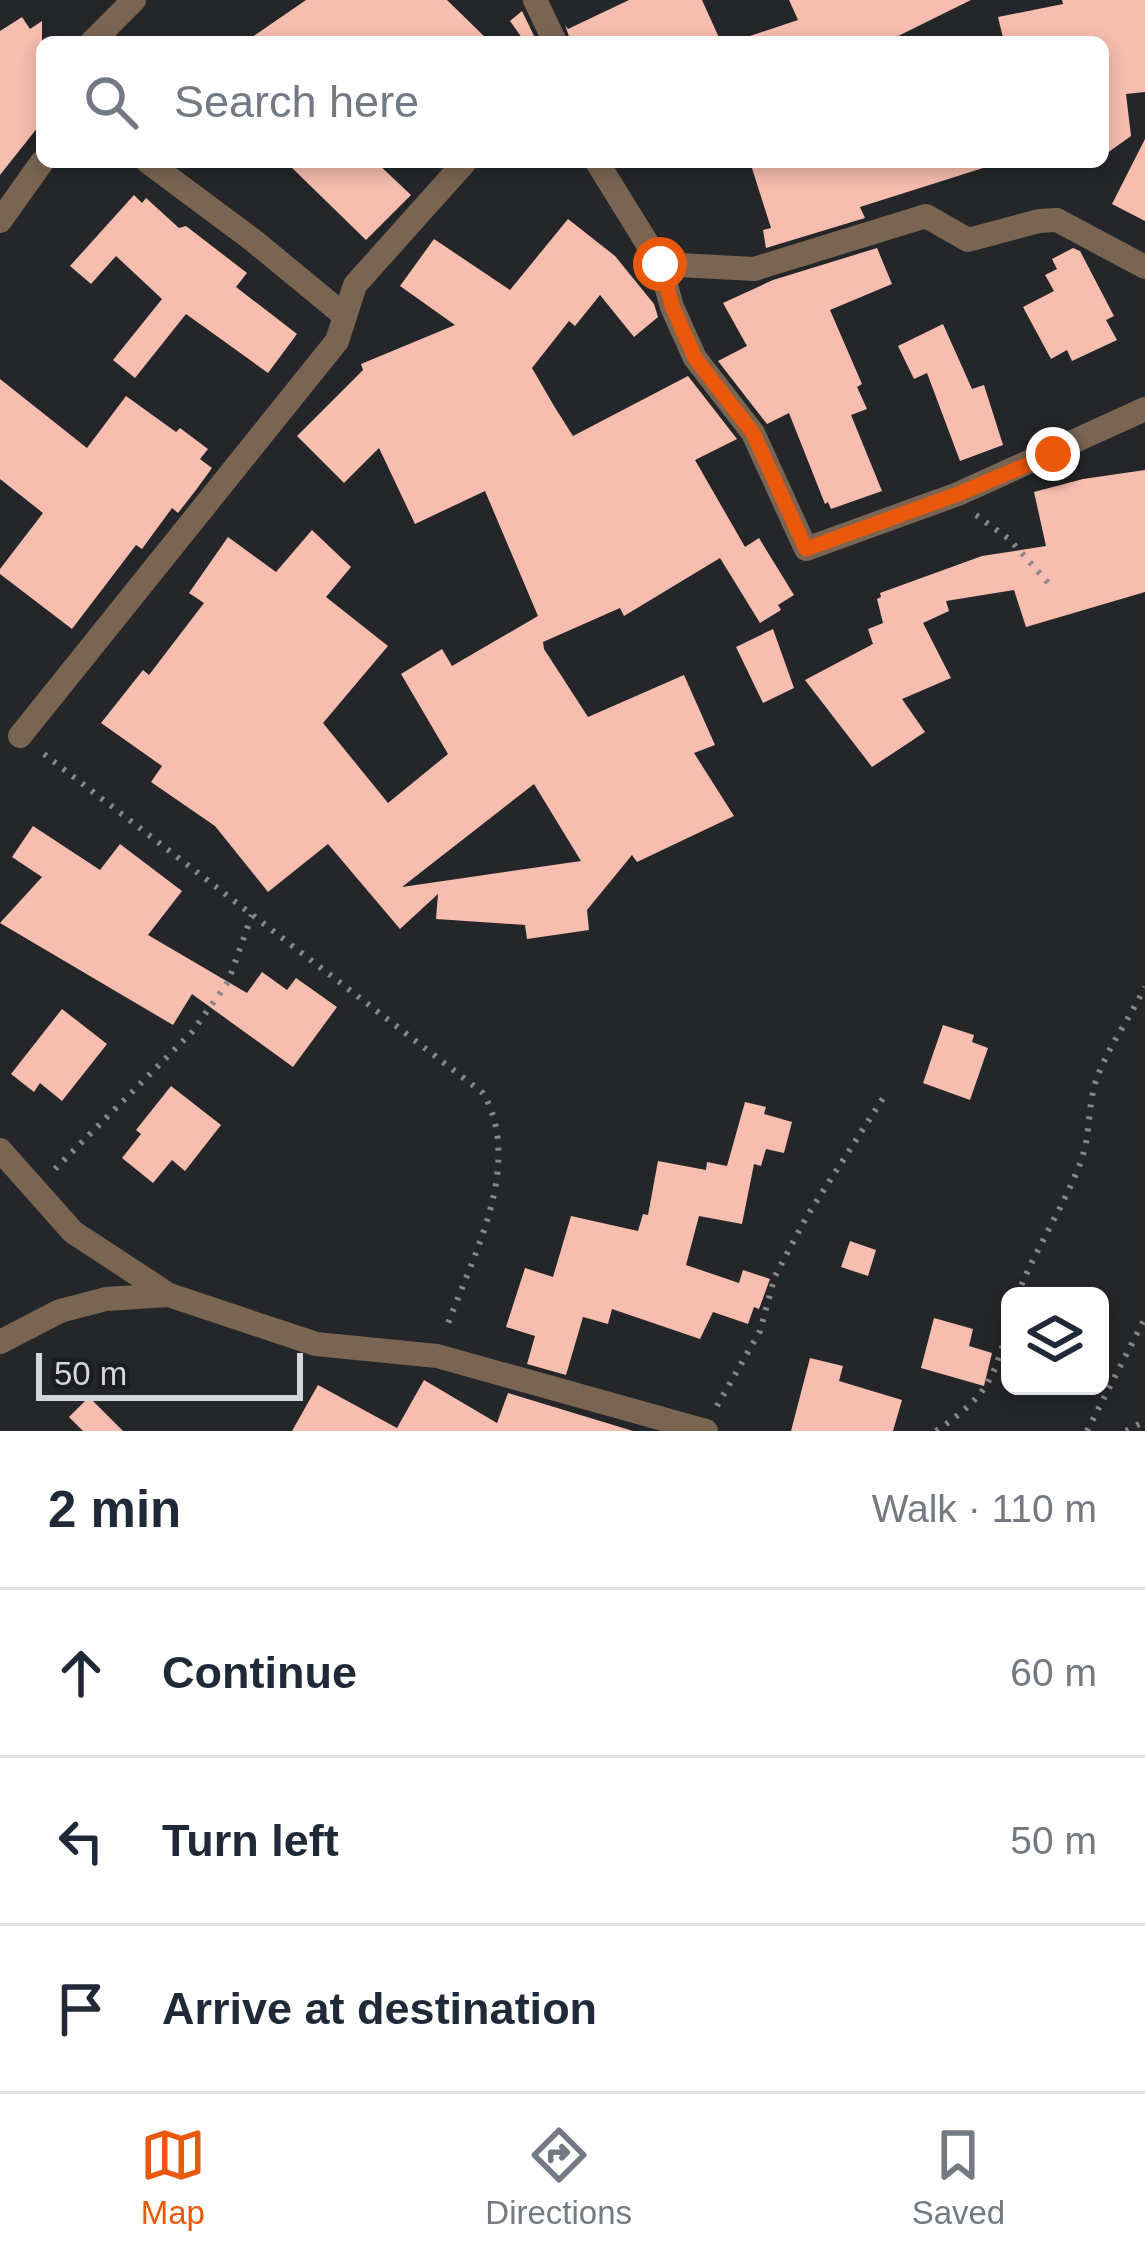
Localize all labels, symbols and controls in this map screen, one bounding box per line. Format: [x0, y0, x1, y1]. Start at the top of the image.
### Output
search box [36, 36, 1109, 168]
icon: search [78, 69, 144, 135]
text: Search here [174, 76, 419, 127]
route start [633, 237, 687, 291]
route end [1026, 427, 1080, 481]
map controls [1001, 1287, 1109, 1395]
button: layers [1001, 1287, 1109, 1395]
scale bar [36, 1347, 303, 1400]
text: 50 m [54, 1355, 127, 1392]
text: 2 min [48, 1481, 181, 1538]
text: Walk · 110 m [872, 1487, 1097, 1530]
icon: ahead [48, 1640, 114, 1706]
text: Continue [162, 1647, 357, 1698]
text: 60 m [1010, 1651, 1097, 1694]
icon: left [48, 1808, 114, 1874]
text: Turn left [162, 1815, 339, 1866]
text: 50 m [1010, 1819, 1097, 1862]
icon: arrive [48, 1976, 114, 2042]
text: Arrive at destination [162, 1983, 597, 2034]
tab: Map [140, 2122, 206, 2232]
tab: Directions [485, 2122, 632, 2232]
tab: Saved [912, 2122, 1005, 2232]

